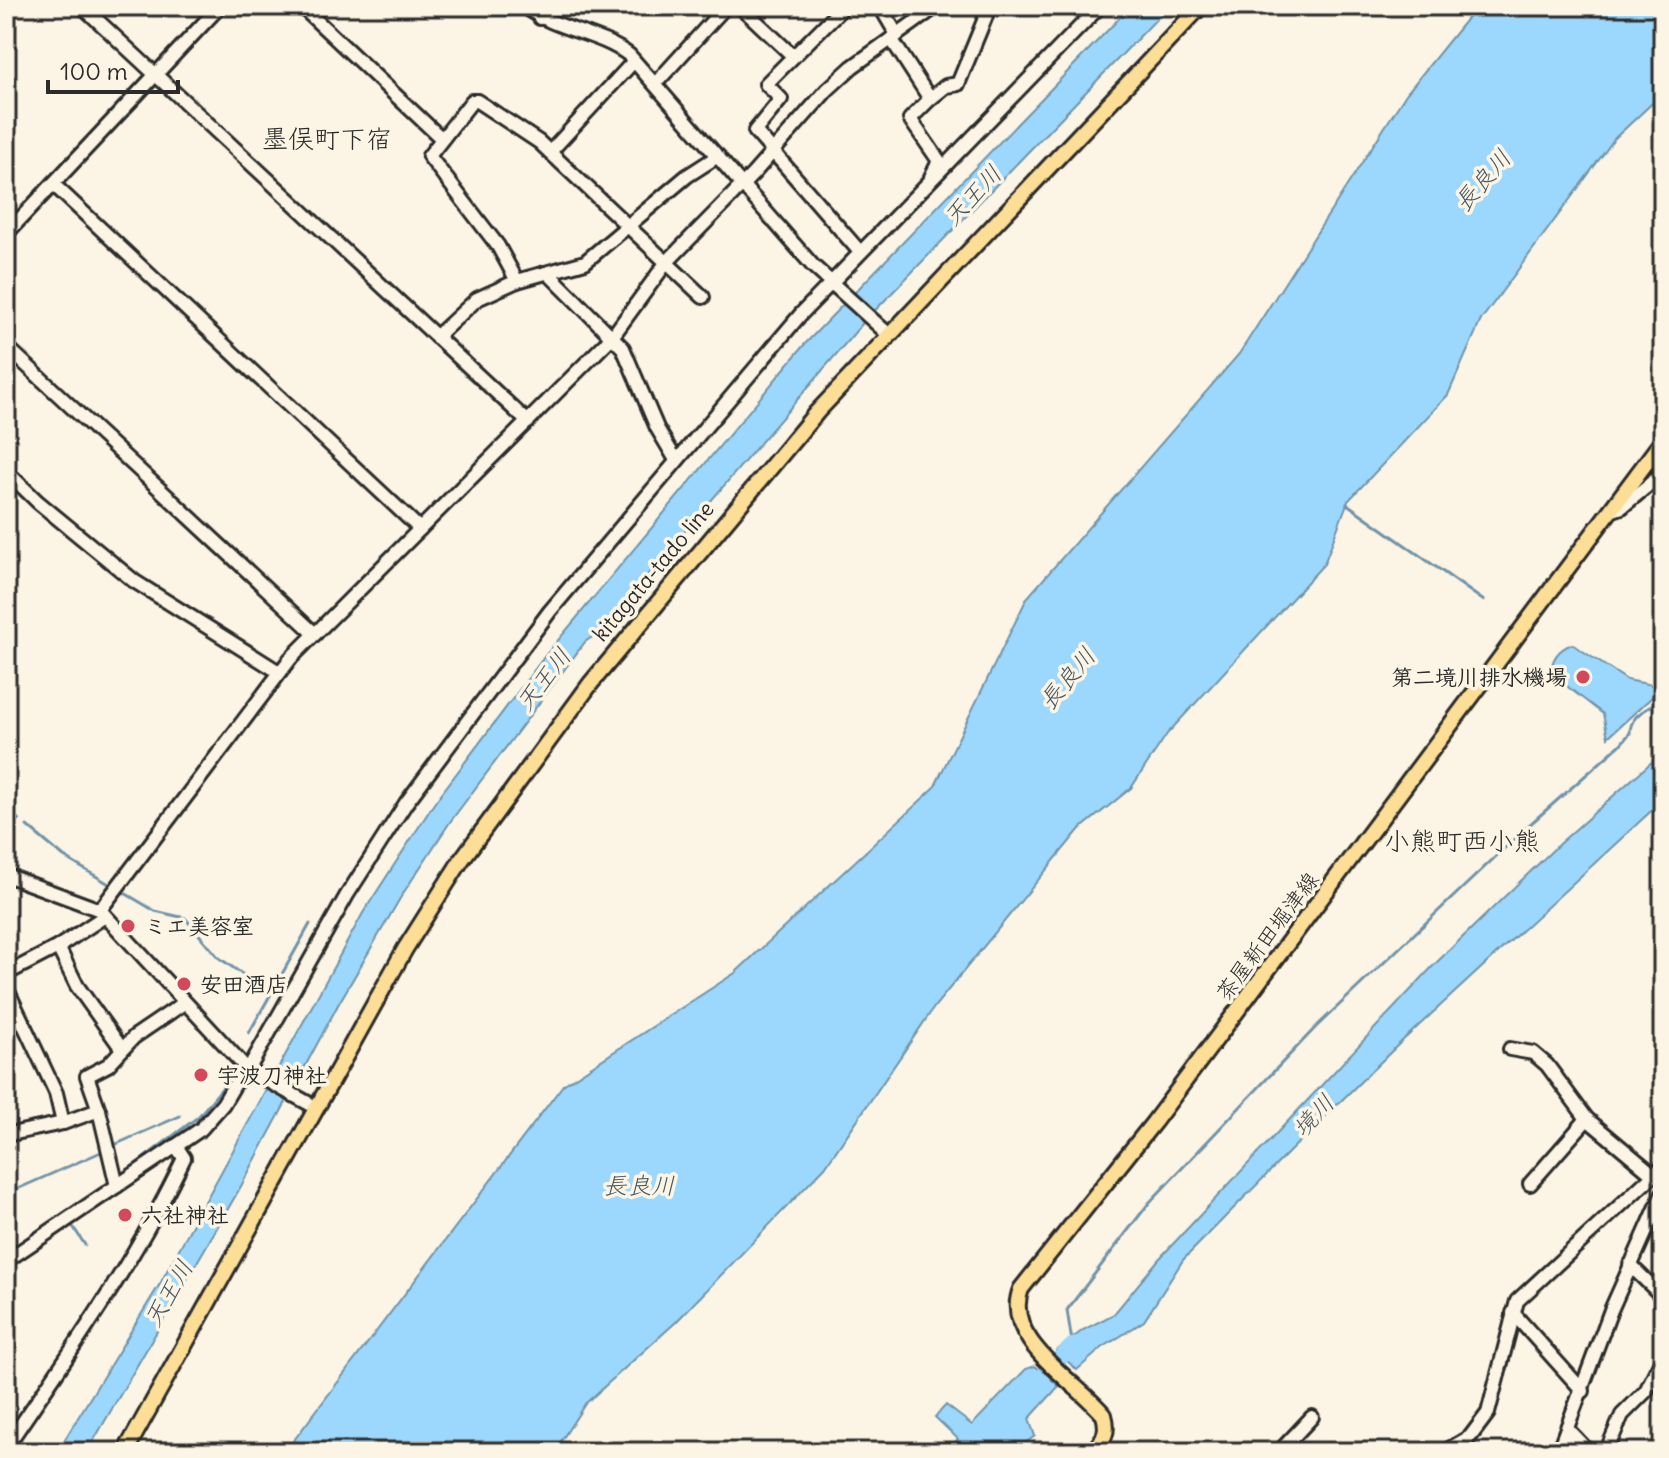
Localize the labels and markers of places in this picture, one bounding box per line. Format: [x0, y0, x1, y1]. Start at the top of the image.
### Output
place label: 第二境川排水機場 [1391, 663, 1567, 691]
marker: 第二境川排水機場 [1574, 668, 1592, 686]
place label: ミエ美容室 [144, 912, 254, 940]
marker: ミエ美容室 [119, 917, 137, 935]
place label: 安田酒店 [200, 970, 288, 998]
marker: 安田酒店 [175, 975, 193, 993]
place label: 宇波刀神社 [217, 1061, 327, 1089]
marker: 宇波刀神社 [192, 1066, 210, 1084]
place label: 六社神社 [141, 1201, 229, 1229]
marker: 六社神社 [116, 1206, 134, 1224]

